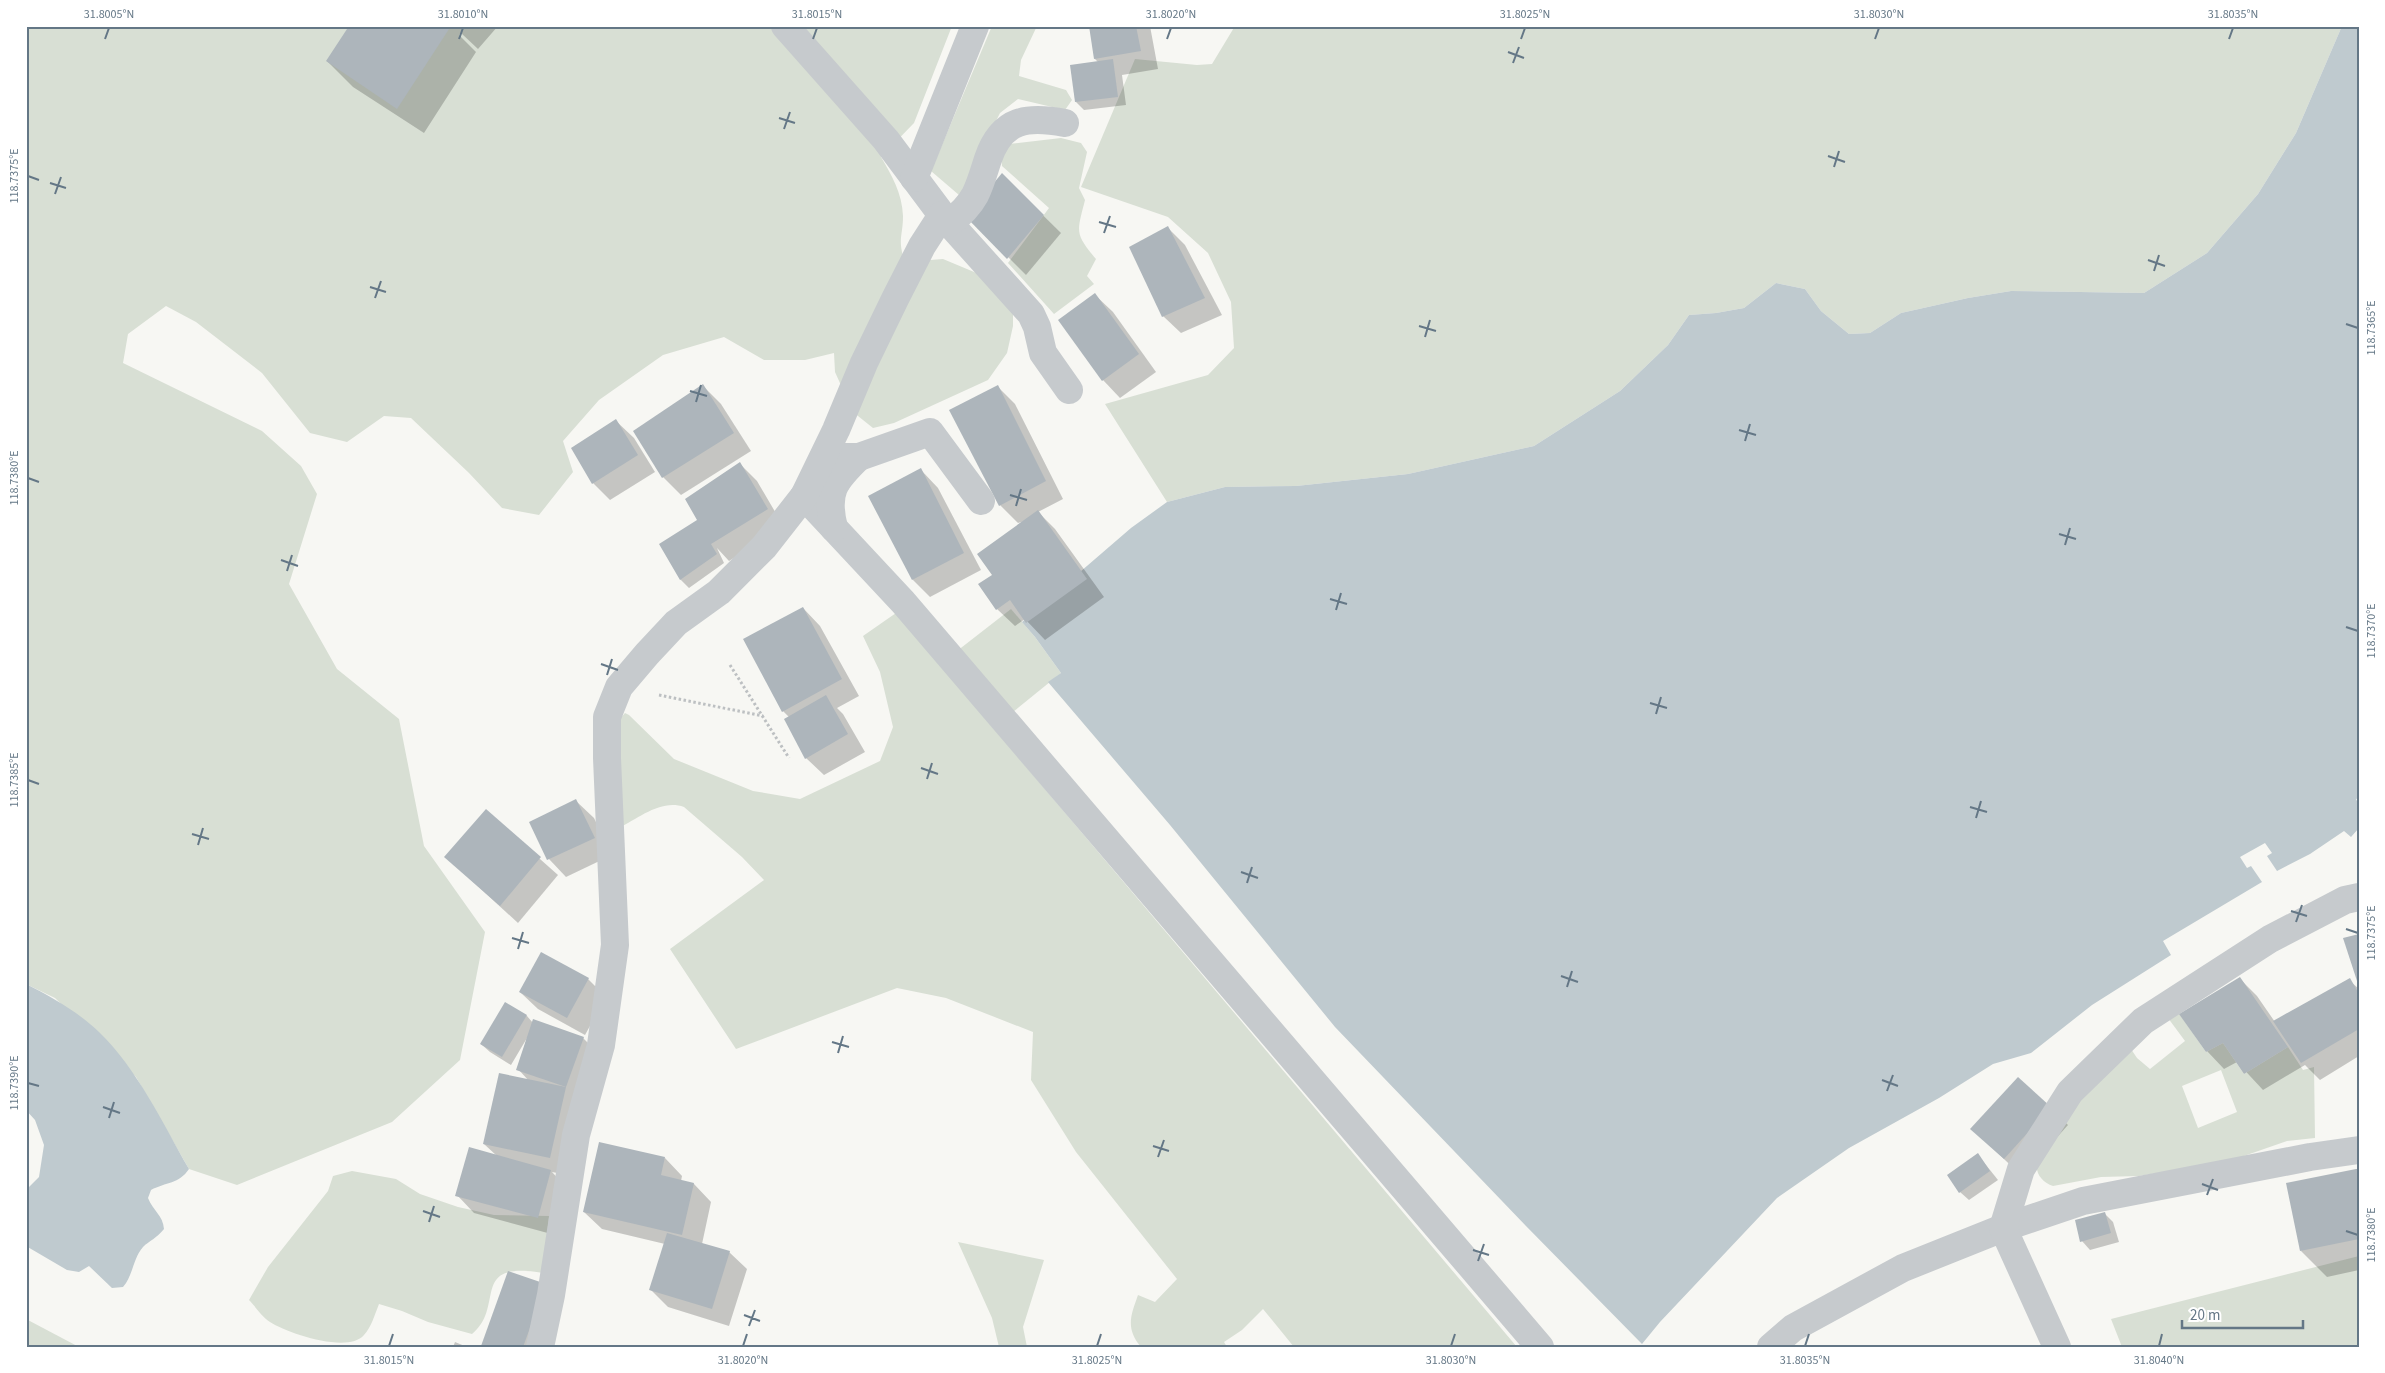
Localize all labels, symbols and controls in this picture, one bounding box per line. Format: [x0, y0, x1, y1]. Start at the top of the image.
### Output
text: 31.8005°N [84, 6, 134, 23]
text: 31.8010°N [438, 6, 488, 23]
text: 31.8015°N [792, 6, 842, 23]
text: 31.8020°N [1146, 6, 1196, 23]
text: 31.8025°N [1500, 6, 1550, 23]
text: 31.8030°N [1854, 6, 1904, 23]
text: 31.8035°N [2208, 6, 2258, 23]
text: 118.7375°E [6, 148, 23, 204]
text: 118.7365°E [2363, 300, 2380, 356]
text: 118.7380°E [6, 450, 23, 506]
text: 118.7370°E [2363, 603, 2380, 659]
text: 118.7385°E [6, 752, 23, 808]
text: 118.7375°E [2363, 905, 2380, 961]
text: 118.7390°E [6, 1055, 23, 1111]
text: 118.7380°E [2363, 1207, 2380, 1263]
scale bar [2182, 1298, 2304, 1330]
text: 20 m [2190, 1305, 2220, 1326]
text: 31.8015°N [364, 1352, 414, 1369]
text: 31.8020°N [718, 1352, 768, 1369]
text: 31.8025°N [1072, 1352, 1122, 1369]
text: 31.8030°N [1426, 1352, 1476, 1369]
text: 31.8035°N [1780, 1352, 1830, 1369]
text: 31.8040°N [2134, 1352, 2184, 1369]

